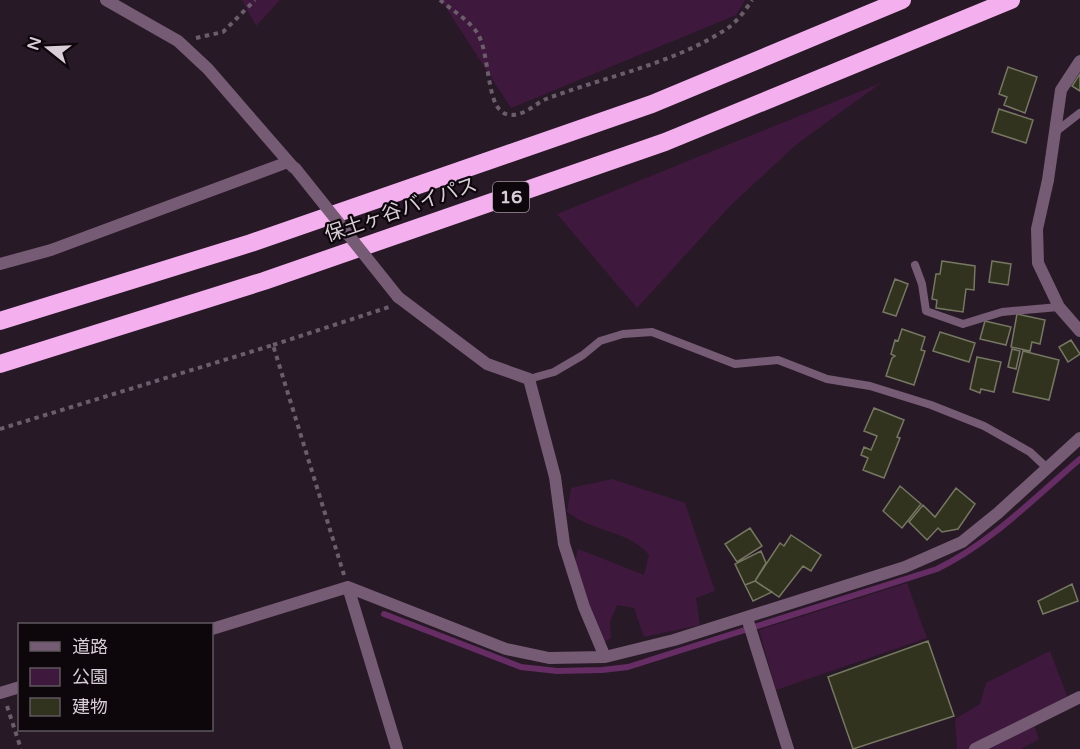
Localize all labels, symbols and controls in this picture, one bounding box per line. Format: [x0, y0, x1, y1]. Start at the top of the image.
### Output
north arrow [18, 18, 78, 78]
text: N [23, 34, 46, 53]
street label: 保土ヶ谷バイパス [322, 173, 480, 247]
road number: 16 [493, 182, 529, 212]
legend [18, 623, 213, 731]
text: 道路 [72, 636, 108, 658]
text: 公園 [72, 666, 108, 688]
text: 建物 [72, 696, 108, 718]

